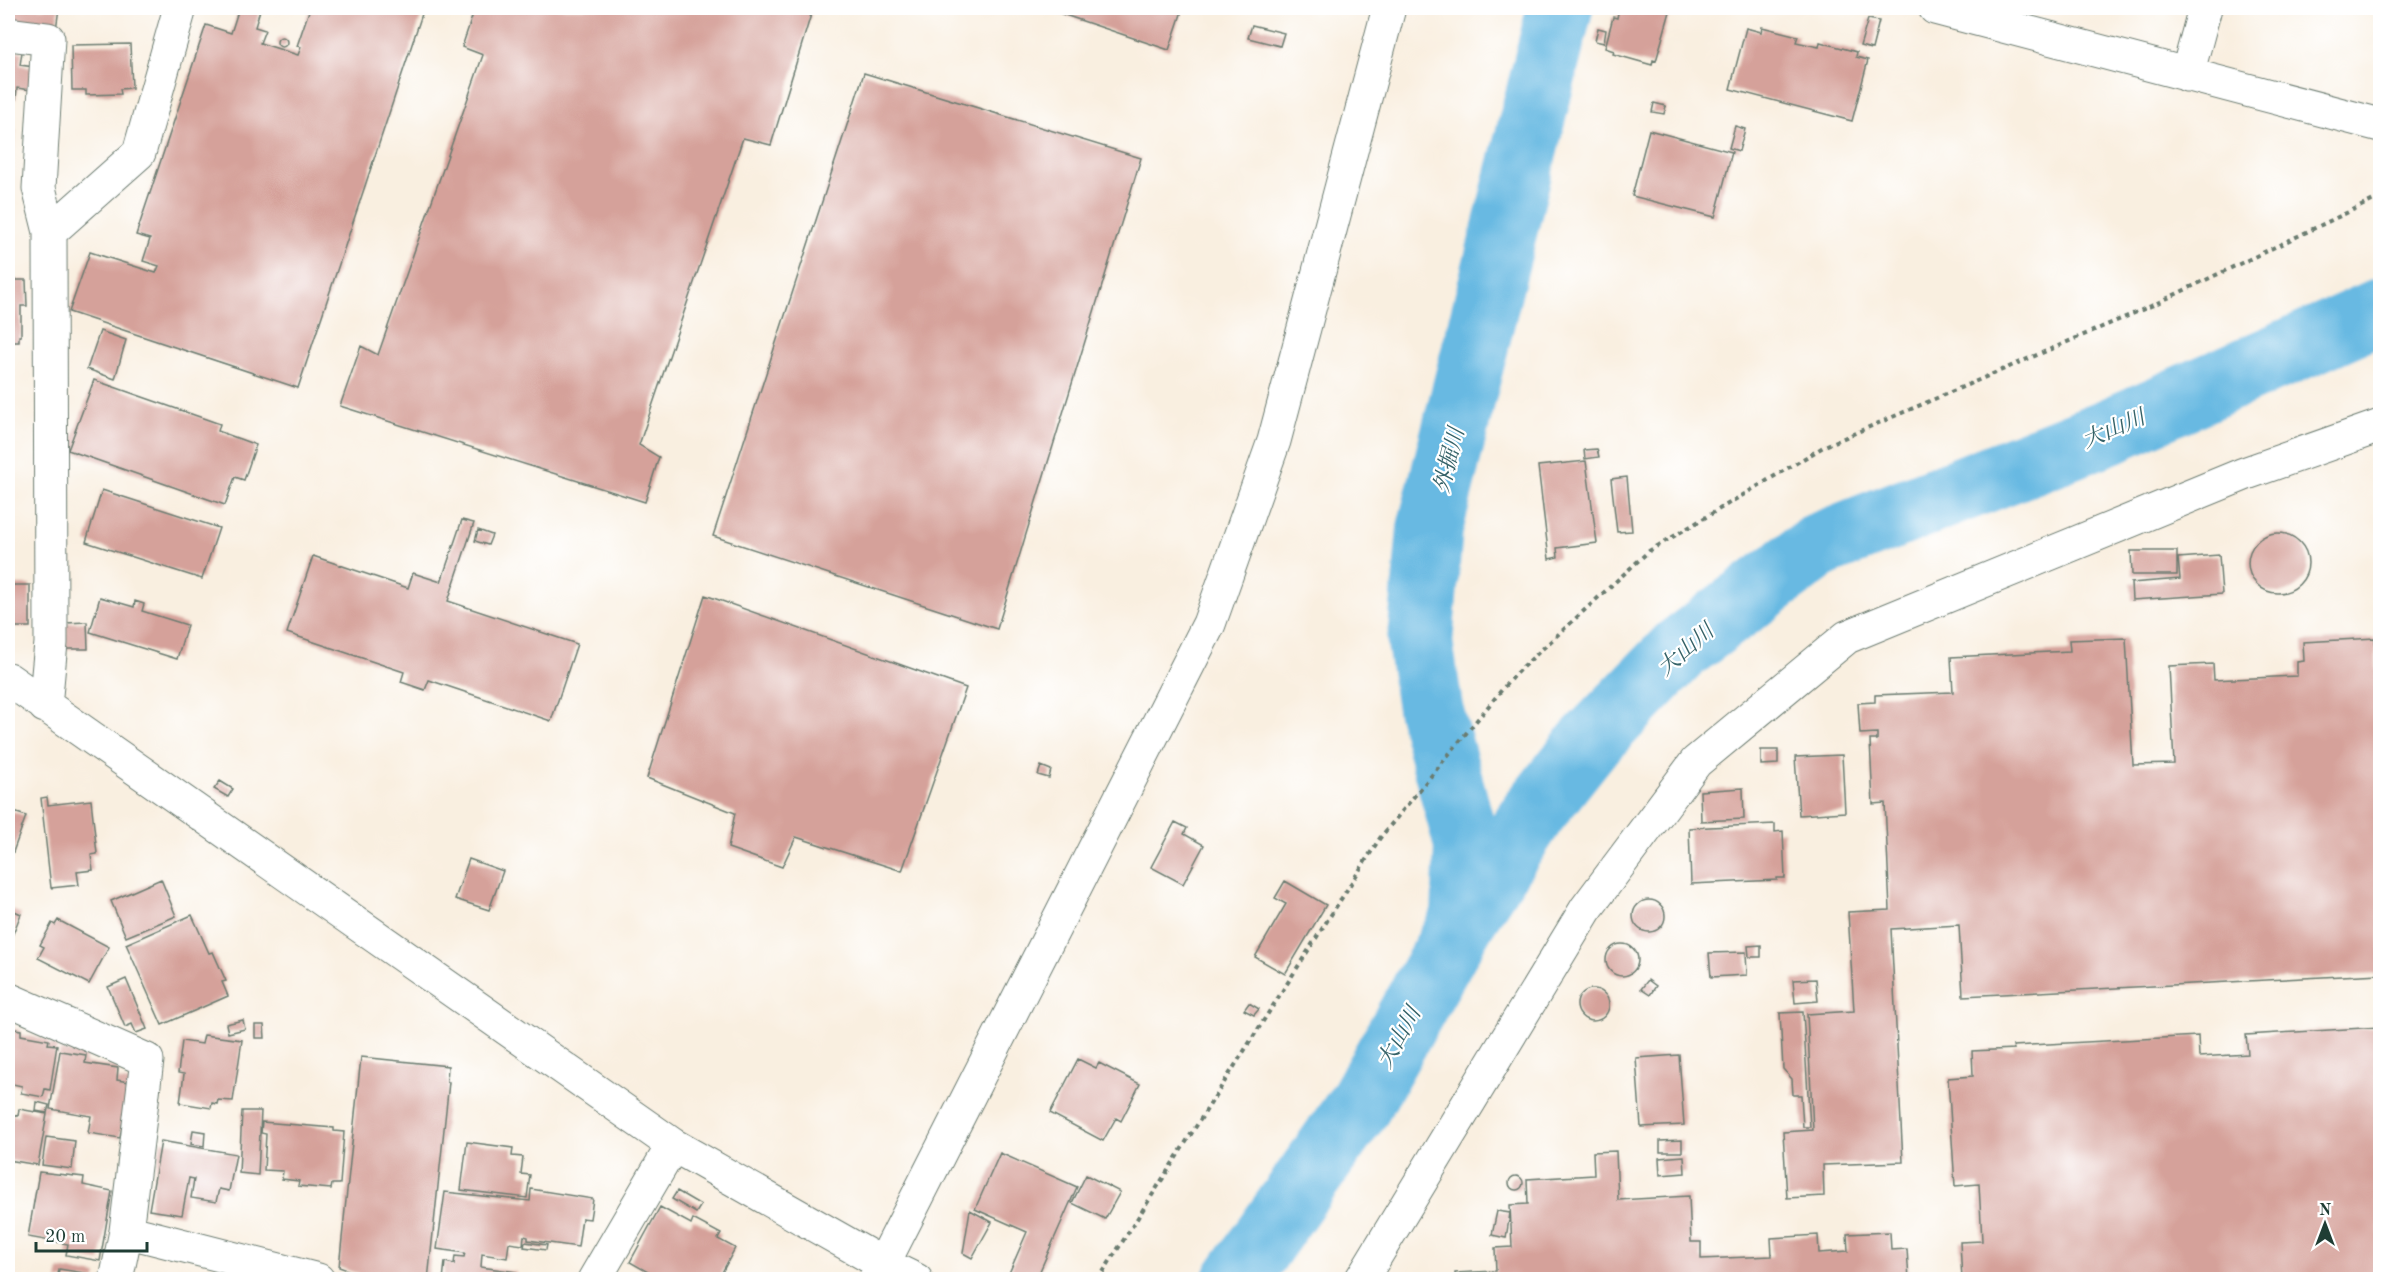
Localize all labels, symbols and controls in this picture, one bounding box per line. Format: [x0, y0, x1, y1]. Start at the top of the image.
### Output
water label: 大山川 [2078, 404, 2150, 453]
water label: 外掘川 [1429, 423, 1469, 495]
water label: 大山川 [1653, 618, 1720, 680]
water label: 大山川 [1372, 1001, 1426, 1072]
north arrow [2295, 1194, 2355, 1254]
text: N [2319, 1203, 2332, 1219]
scale bar [36, 1215, 147, 1253]
text: 20 m [45, 1228, 85, 1246]

